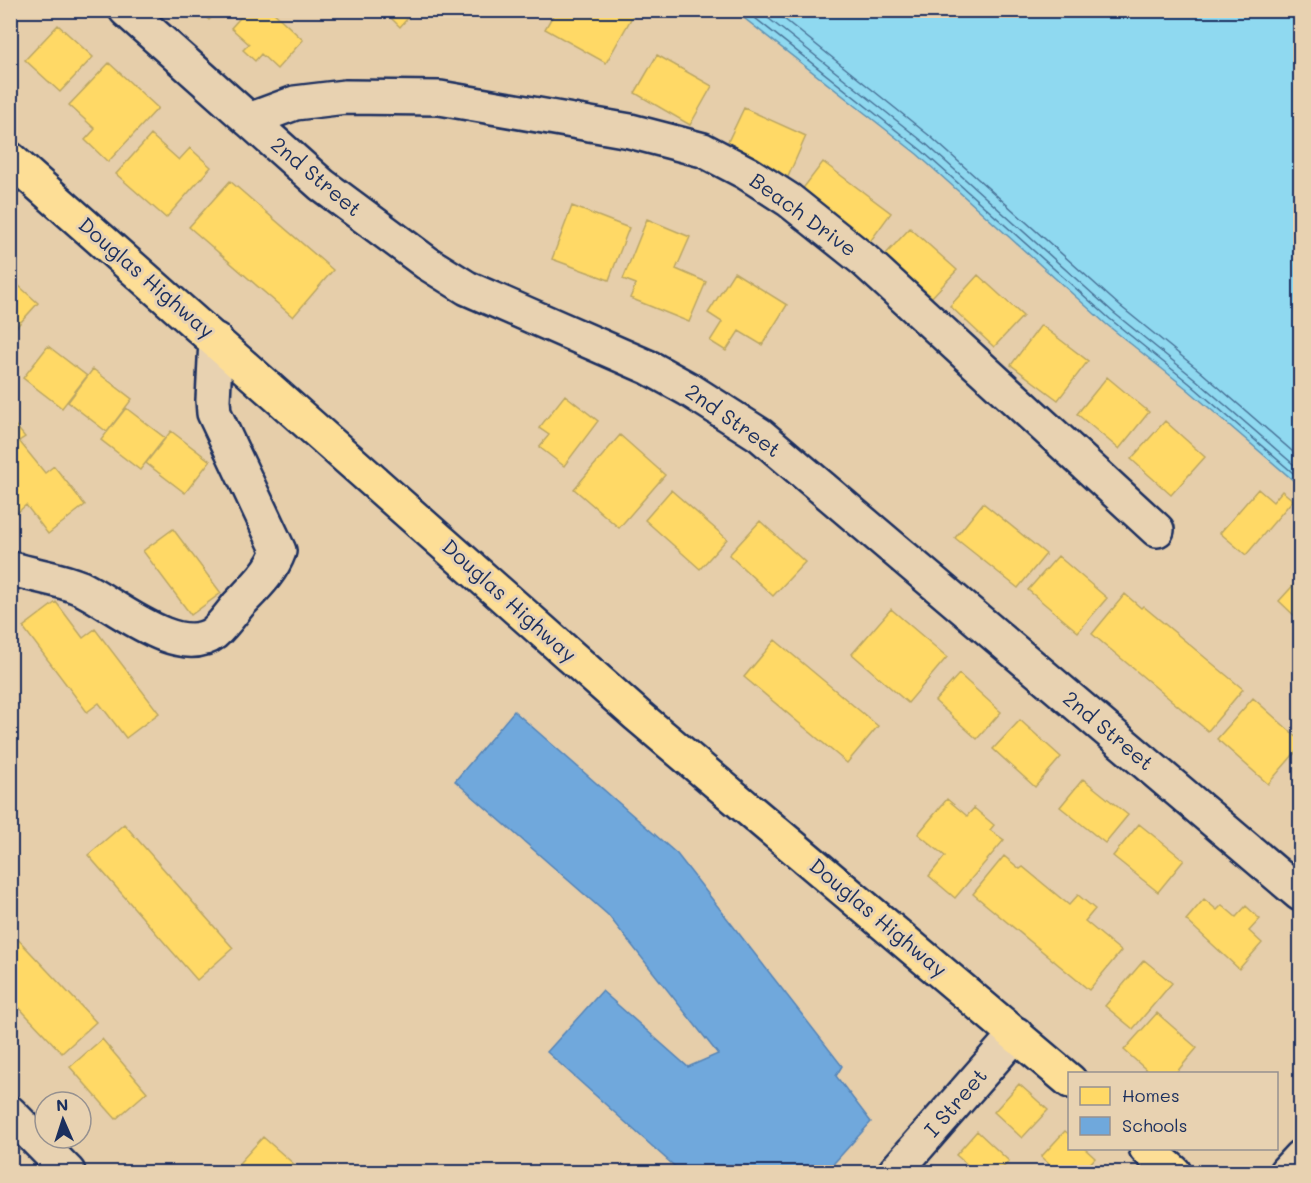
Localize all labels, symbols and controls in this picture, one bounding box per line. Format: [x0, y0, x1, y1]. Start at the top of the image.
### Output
street label: 2nd Street [266, 130, 368, 222]
street label: Beach Drive [745, 166, 863, 262]
street label: Douglas Highway [73, 210, 221, 343]
street label: 2nd Street [681, 377, 787, 462]
street label: Douglas Highway [437, 532, 583, 667]
street label: 2nd Street [1058, 684, 1160, 776]
street label: Douglas Highway [805, 851, 953, 982]
street label: I Street [918, 1062, 992, 1142]
legend [1068, 1072, 1278, 1150]
text: Homes [1122, 1083, 1180, 1107]
north arrow [33, 1090, 93, 1150]
text: N [56, 1094, 69, 1115]
text: Schools [1122, 1113, 1187, 1137]

